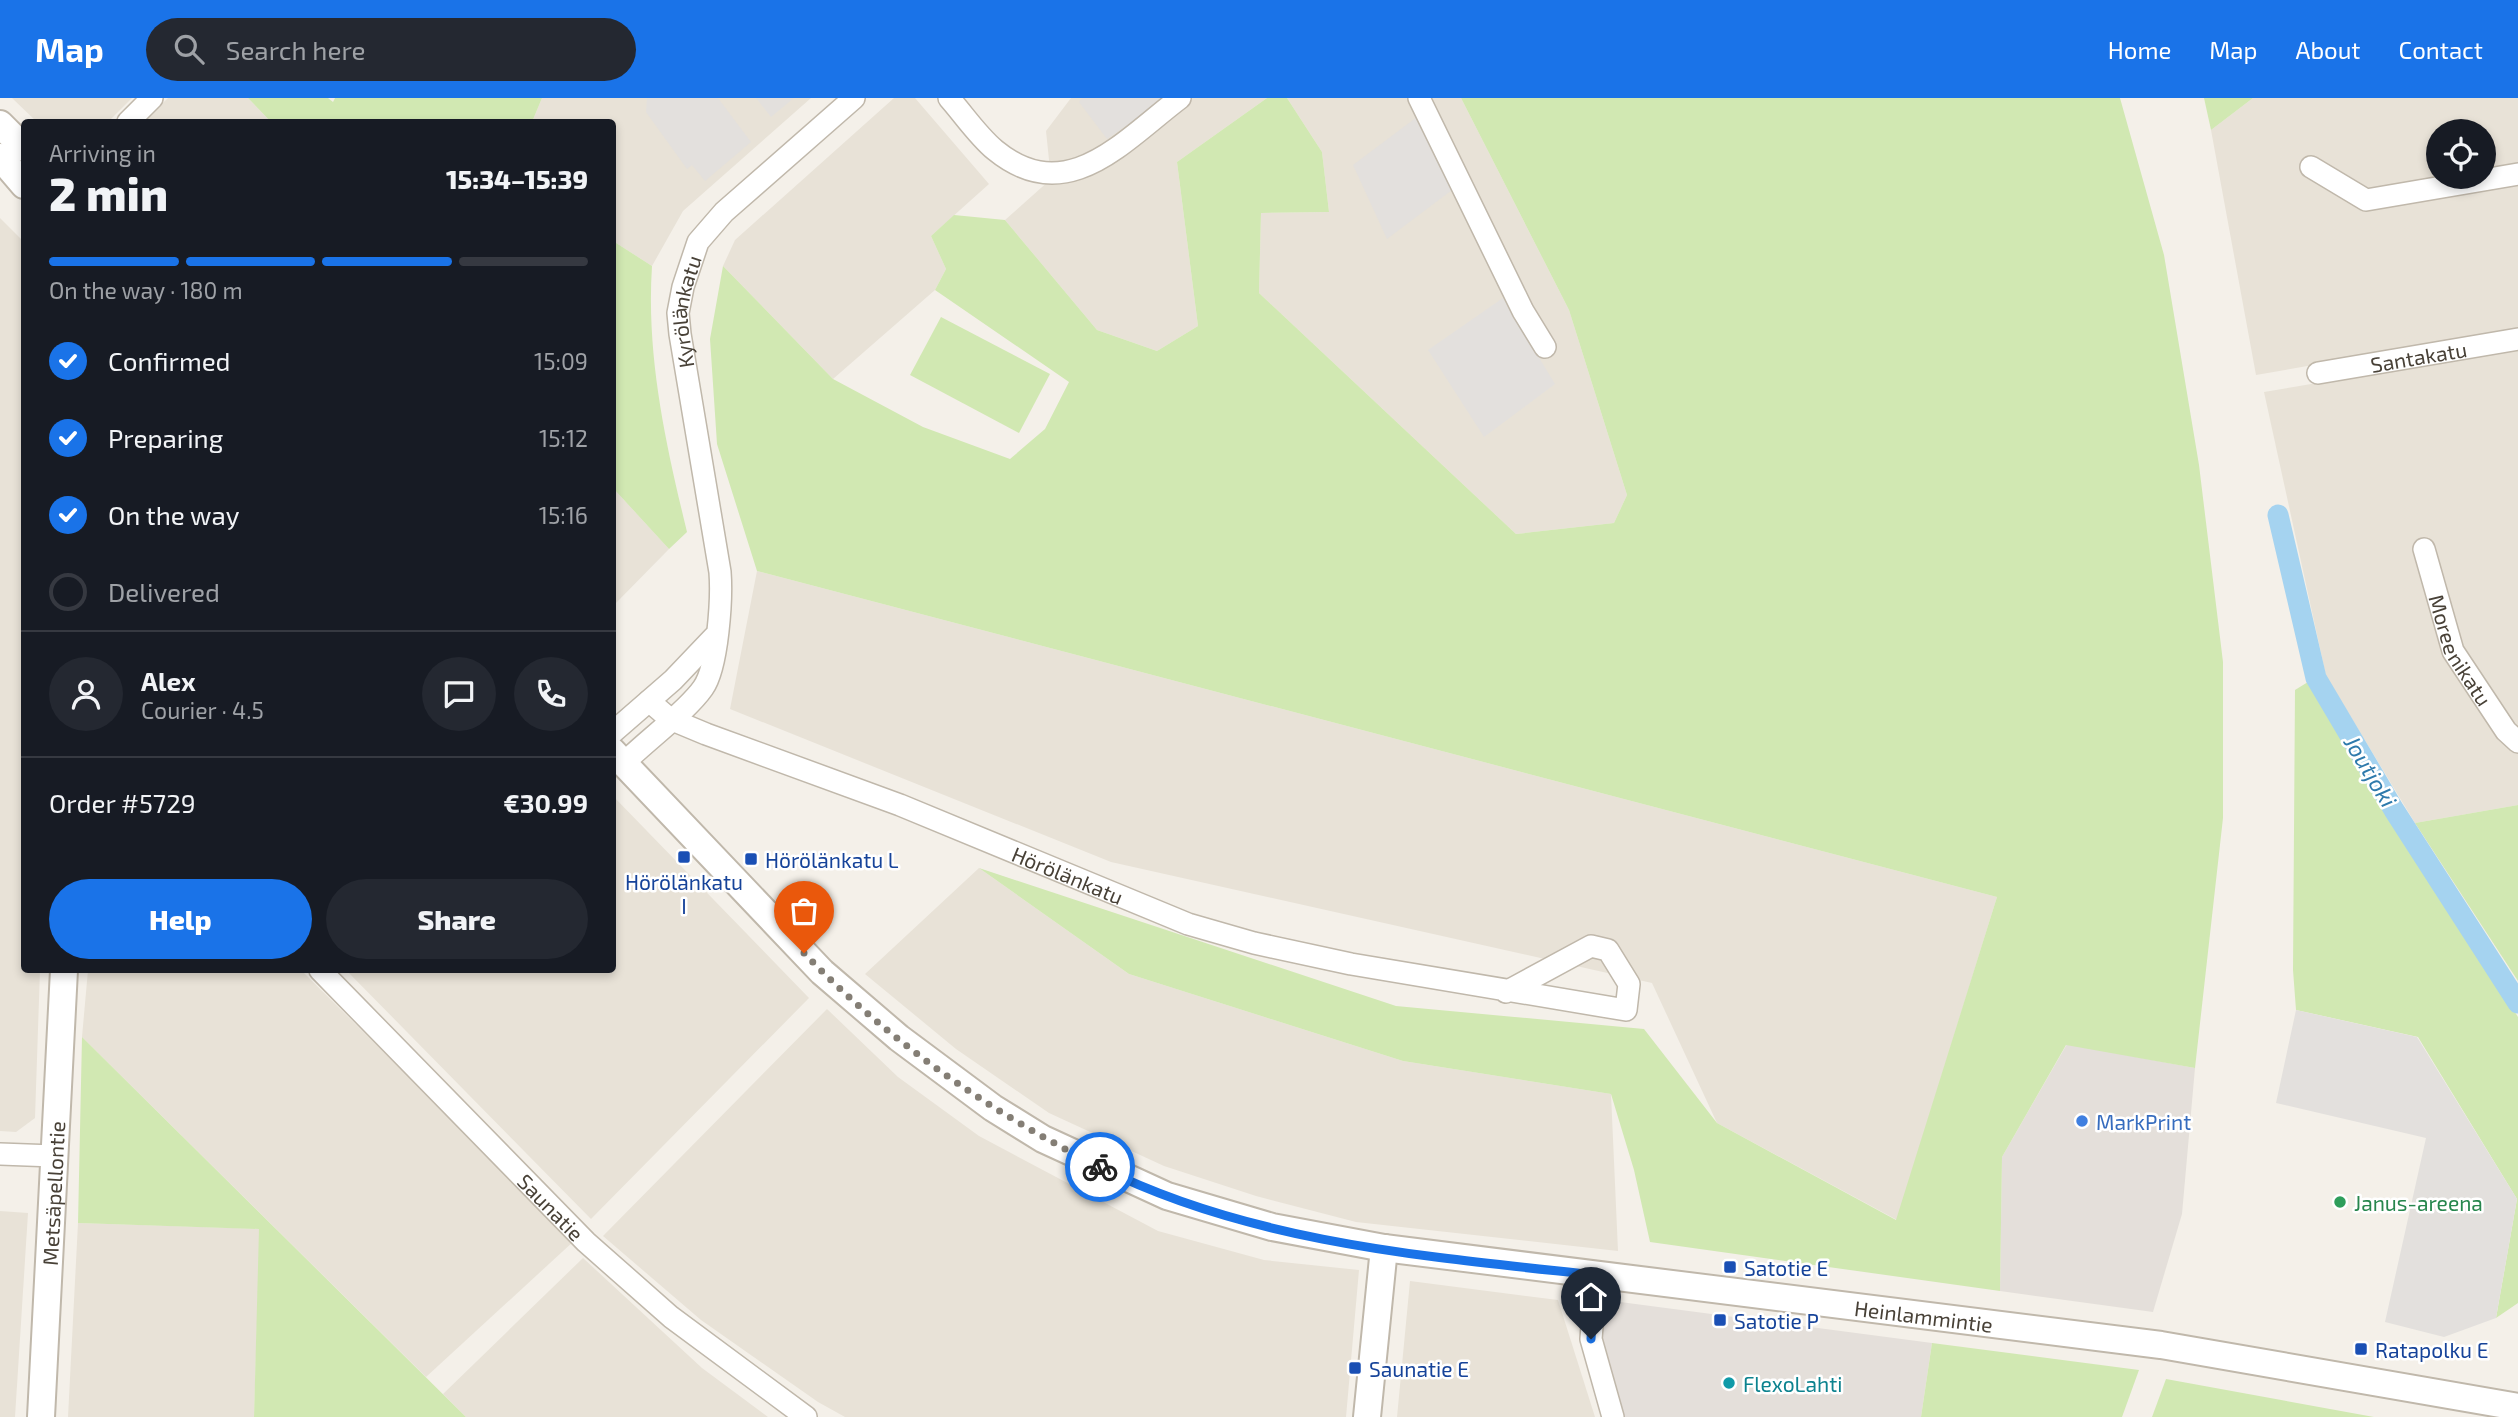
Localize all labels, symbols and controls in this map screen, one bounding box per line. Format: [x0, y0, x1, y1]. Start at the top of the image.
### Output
search box [146, 18, 636, 81]
text: Map [35, 29, 104, 69]
icon: search [170, 30, 208, 68]
text: Search here [226, 34, 365, 65]
text: Home [2108, 35, 2171, 64]
text: Map [2209, 35, 2257, 64]
text: About [2295, 35, 2361, 64]
text: Contact [2399, 35, 2483, 64]
map controls [2426, 119, 2496, 189]
button: locate [2426, 119, 2496, 189]
text: Arriving in [49, 139, 156, 167]
text: 15:34–15:39 [446, 163, 588, 194]
text: 2 min [49, 165, 168, 220]
street label: Kyrölänkatu [665, 252, 705, 370]
text: On the way · 180 m [49, 276, 243, 304]
street label: Santakatu [2369, 335, 2469, 376]
icon: check [49, 342, 87, 380]
text: Confirmed [108, 345, 231, 376]
text: 15:09 [534, 347, 588, 375]
icon: check [49, 419, 87, 457]
text: Preparing [108, 422, 223, 453]
text: 15:12 [539, 424, 588, 452]
icon: check [49, 496, 87, 534]
text: On the way [108, 499, 239, 530]
text: 15:16 [539, 501, 588, 529]
text: Delivered [108, 576, 220, 607]
street label: Moreenikatu [2425, 591, 2498, 710]
button: person [49, 657, 123, 731]
button: chat [422, 657, 496, 731]
button: phone [514, 657, 588, 731]
text: Alex [141, 665, 196, 696]
text: Courier · 4.5 [141, 696, 264, 724]
water label: Joutjoki [2338, 729, 2403, 812]
text: Order #5729 [49, 787, 196, 818]
text: €30.99 [503, 787, 588, 818]
street label: Hörölänkatu [1009, 840, 1127, 909]
place label: Hörölänkatu L [765, 847, 899, 872]
marker: Hörölänkatu I [676, 849, 692, 865]
marker: Hörölänkatu L [743, 851, 759, 867]
place label: Hörölänkatu I [625, 869, 743, 918]
button: Help [49, 879, 312, 959]
button: Share [326, 879, 588, 959]
pin [774, 881, 834, 953]
icon: bag [785, 892, 823, 930]
place label: MarkPrint [2096, 1109, 2191, 1134]
marker: MarkPrint [2074, 1113, 2090, 1129]
street label: Metsäpellontie [36, 1120, 69, 1266]
courier [1065, 1132, 1135, 1202]
icon: bike [1081, 1148, 1119, 1186]
street label: Saunatie [513, 1168, 590, 1245]
place label: Janus-areena [2354, 1190, 2483, 1215]
marker: Janus-areena [2332, 1194, 2348, 1210]
place label: Satotie E [1744, 1255, 1828, 1280]
marker: Satotie E [1722, 1259, 1738, 1275]
pin [1561, 1267, 1621, 1339]
icon: home [1572, 1278, 1610, 1316]
street label: Heinlammintie [1853, 1294, 1994, 1336]
place label: Satotie P [1734, 1308, 1819, 1333]
marker: Satotie P [1712, 1312, 1728, 1328]
place label: Ratapolku E [2375, 1337, 2488, 1362]
marker: Ratapolku E [2353, 1341, 2369, 1357]
place label: Saunatie E [1369, 1356, 1469, 1381]
marker: Saunatie E [1347, 1360, 1363, 1376]
place label: FlexoLahti [1743, 1371, 1842, 1396]
marker: FlexoLahti [1721, 1375, 1737, 1391]

